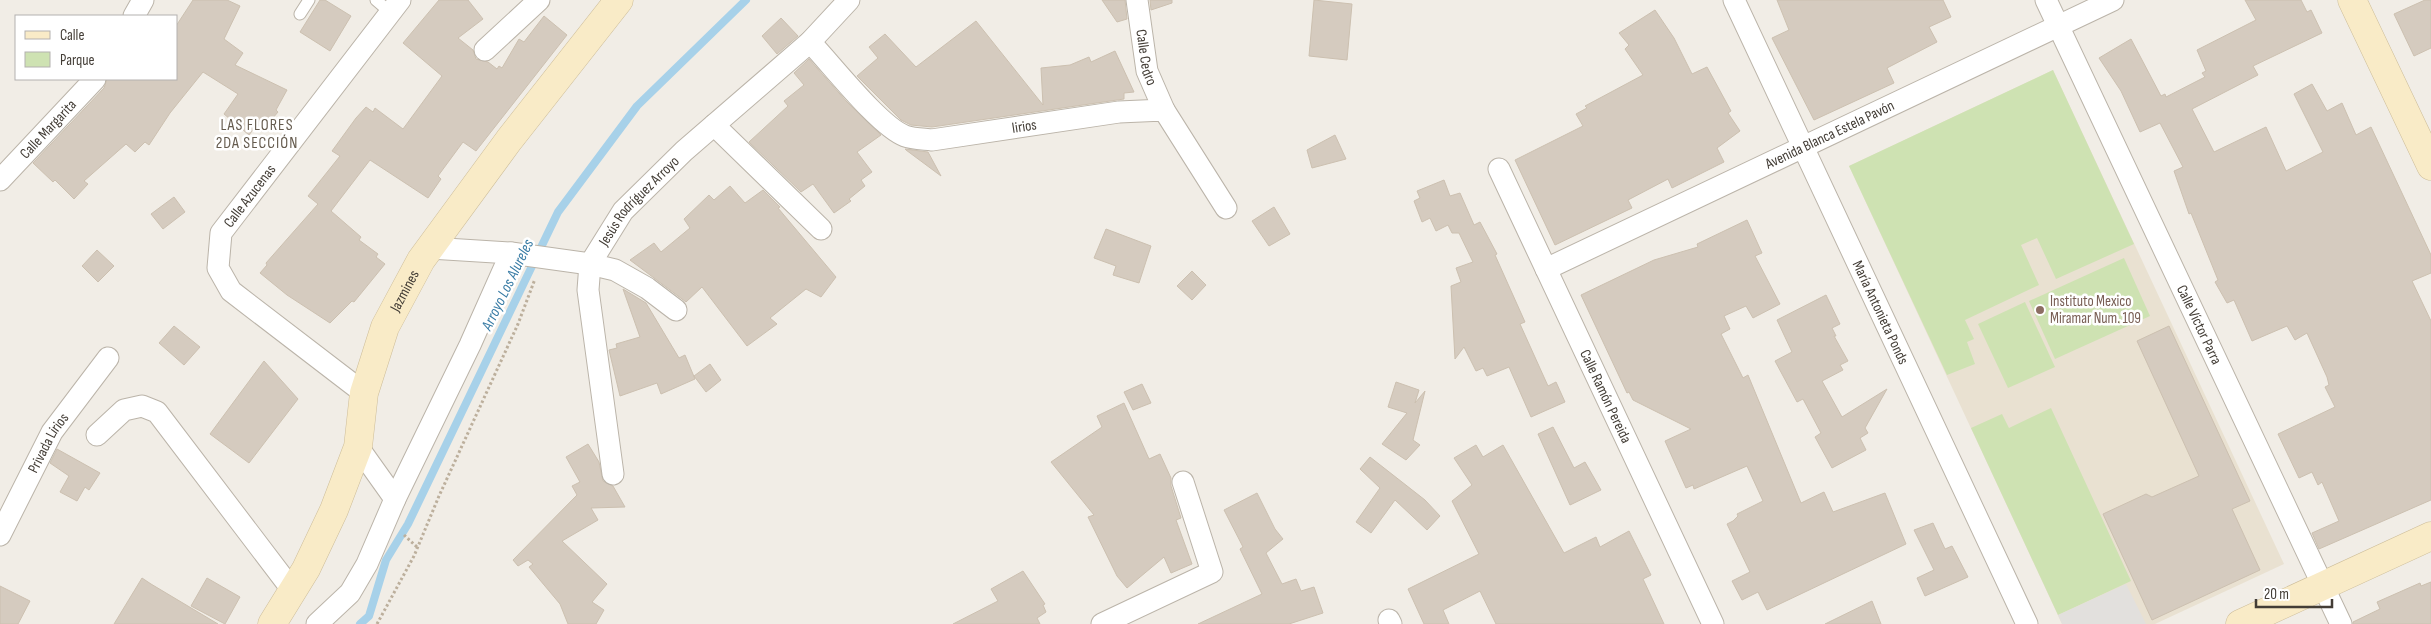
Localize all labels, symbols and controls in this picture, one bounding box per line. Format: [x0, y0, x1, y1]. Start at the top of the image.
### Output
legend [15, 15, 178, 80]
text: Calle [60, 26, 84, 45]
street label: Calle Cedro [1132, 28, 1162, 88]
text: Parque [60, 51, 95, 70]
street label: Calle Margarita [16, 95, 81, 163]
street label: Avenida Blanca Estela Pavón [1761, 96, 1897, 174]
street label: lirios [1011, 115, 1038, 137]
district label: LAS FLORES 2DA SECCIÓN [216, 116, 298, 153]
street label: Jesús Rodríguez Arroyo [594, 152, 683, 250]
street label: Calle Azucenas [219, 160, 280, 231]
water label: Arroyo Los Alureles [477, 236, 538, 335]
street label: María Antonieta Ponds [1848, 257, 1913, 367]
street label: Jazmines [385, 267, 423, 316]
street label: Calle Víctor Parra [2173, 282, 2226, 368]
place label: Instituto Mexico Miramar Num. 109 [2050, 292, 2141, 328]
marker: Instituto Mexico Miramar Num. 109 [2034, 304, 2046, 316]
street label: Calle Ramón Pereida [1576, 346, 1636, 446]
street label: Privada Lirios [23, 409, 73, 476]
scale bar [2256, 576, 2332, 608]
text: 20 m [2264, 585, 2289, 604]

